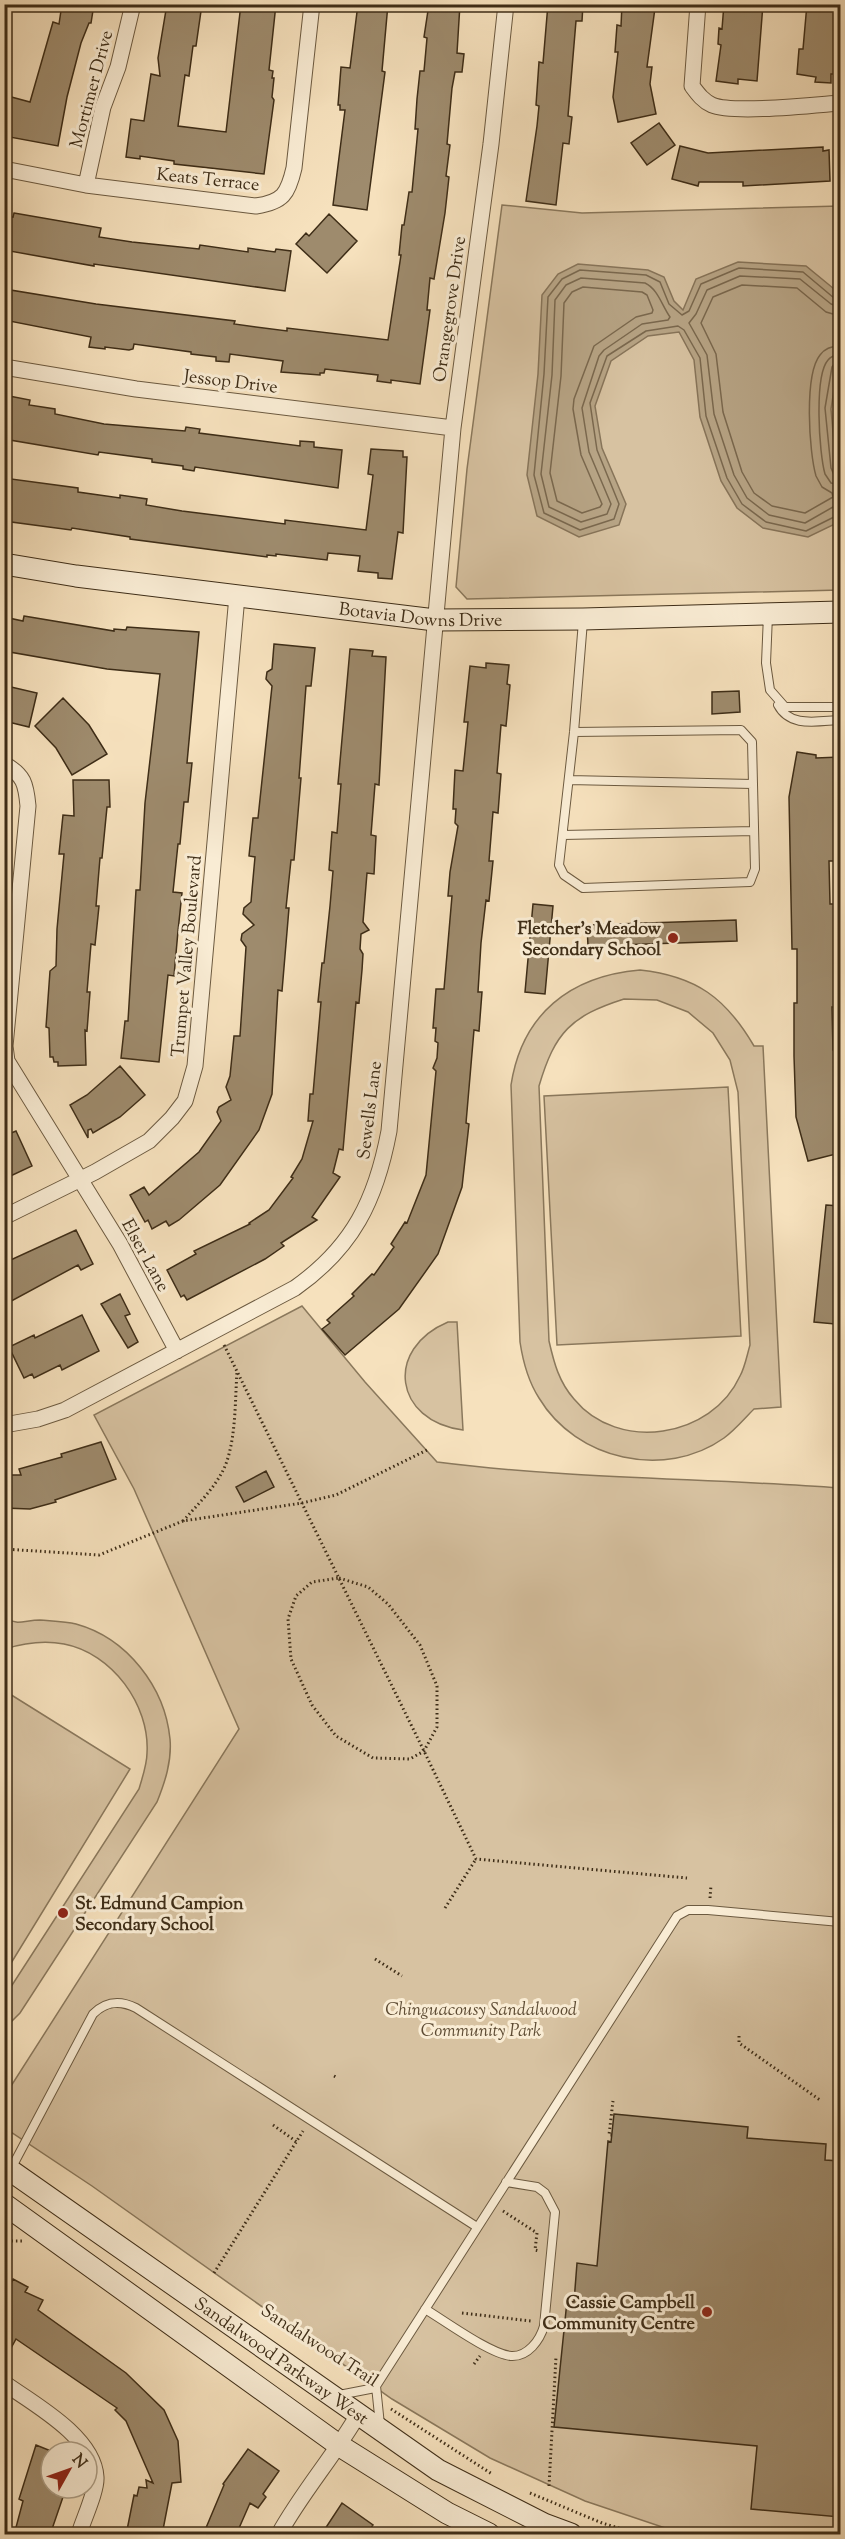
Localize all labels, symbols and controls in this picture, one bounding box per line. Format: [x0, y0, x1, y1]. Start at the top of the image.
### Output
street label: Mortimer Drive [65, 28, 121, 151]
street label: Keats Terrace [155, 163, 261, 199]
street label: Orangegrove Drive [428, 235, 474, 384]
street label: Jessop Drive [181, 364, 279, 402]
street label: Botavia Downs Drive [337, 597, 502, 635]
street label: Trumpet Valley Boulevard [166, 854, 210, 1058]
place label: Fletcher's Meadow Secondary School [518, 917, 662, 964]
marker: Fletcher's Meadow Secondary School [666, 931, 680, 945]
street label: Sewells Lane [352, 1060, 390, 1161]
street label: Elser Lane [113, 1215, 175, 1297]
place label: St. Edmund Campion Secondary School [75, 1892, 244, 1939]
marker: St. Edmund Campion Secondary School [56, 1906, 70, 1920]
park label: Chinguacousy Sandalwood Community Park [385, 1998, 577, 2045]
place label: Cassie Campbell Community Centre [542, 2291, 696, 2338]
street label: Sandalwood Parkway West [188, 2292, 373, 2432]
street label: Sandalwood Trail [255, 2299, 383, 2395]
marker: Cassie Campbell Community Centre [700, 2305, 714, 2319]
north arrow [39, 2440, 99, 2500]
text: N [66, 2450, 92, 2474]

